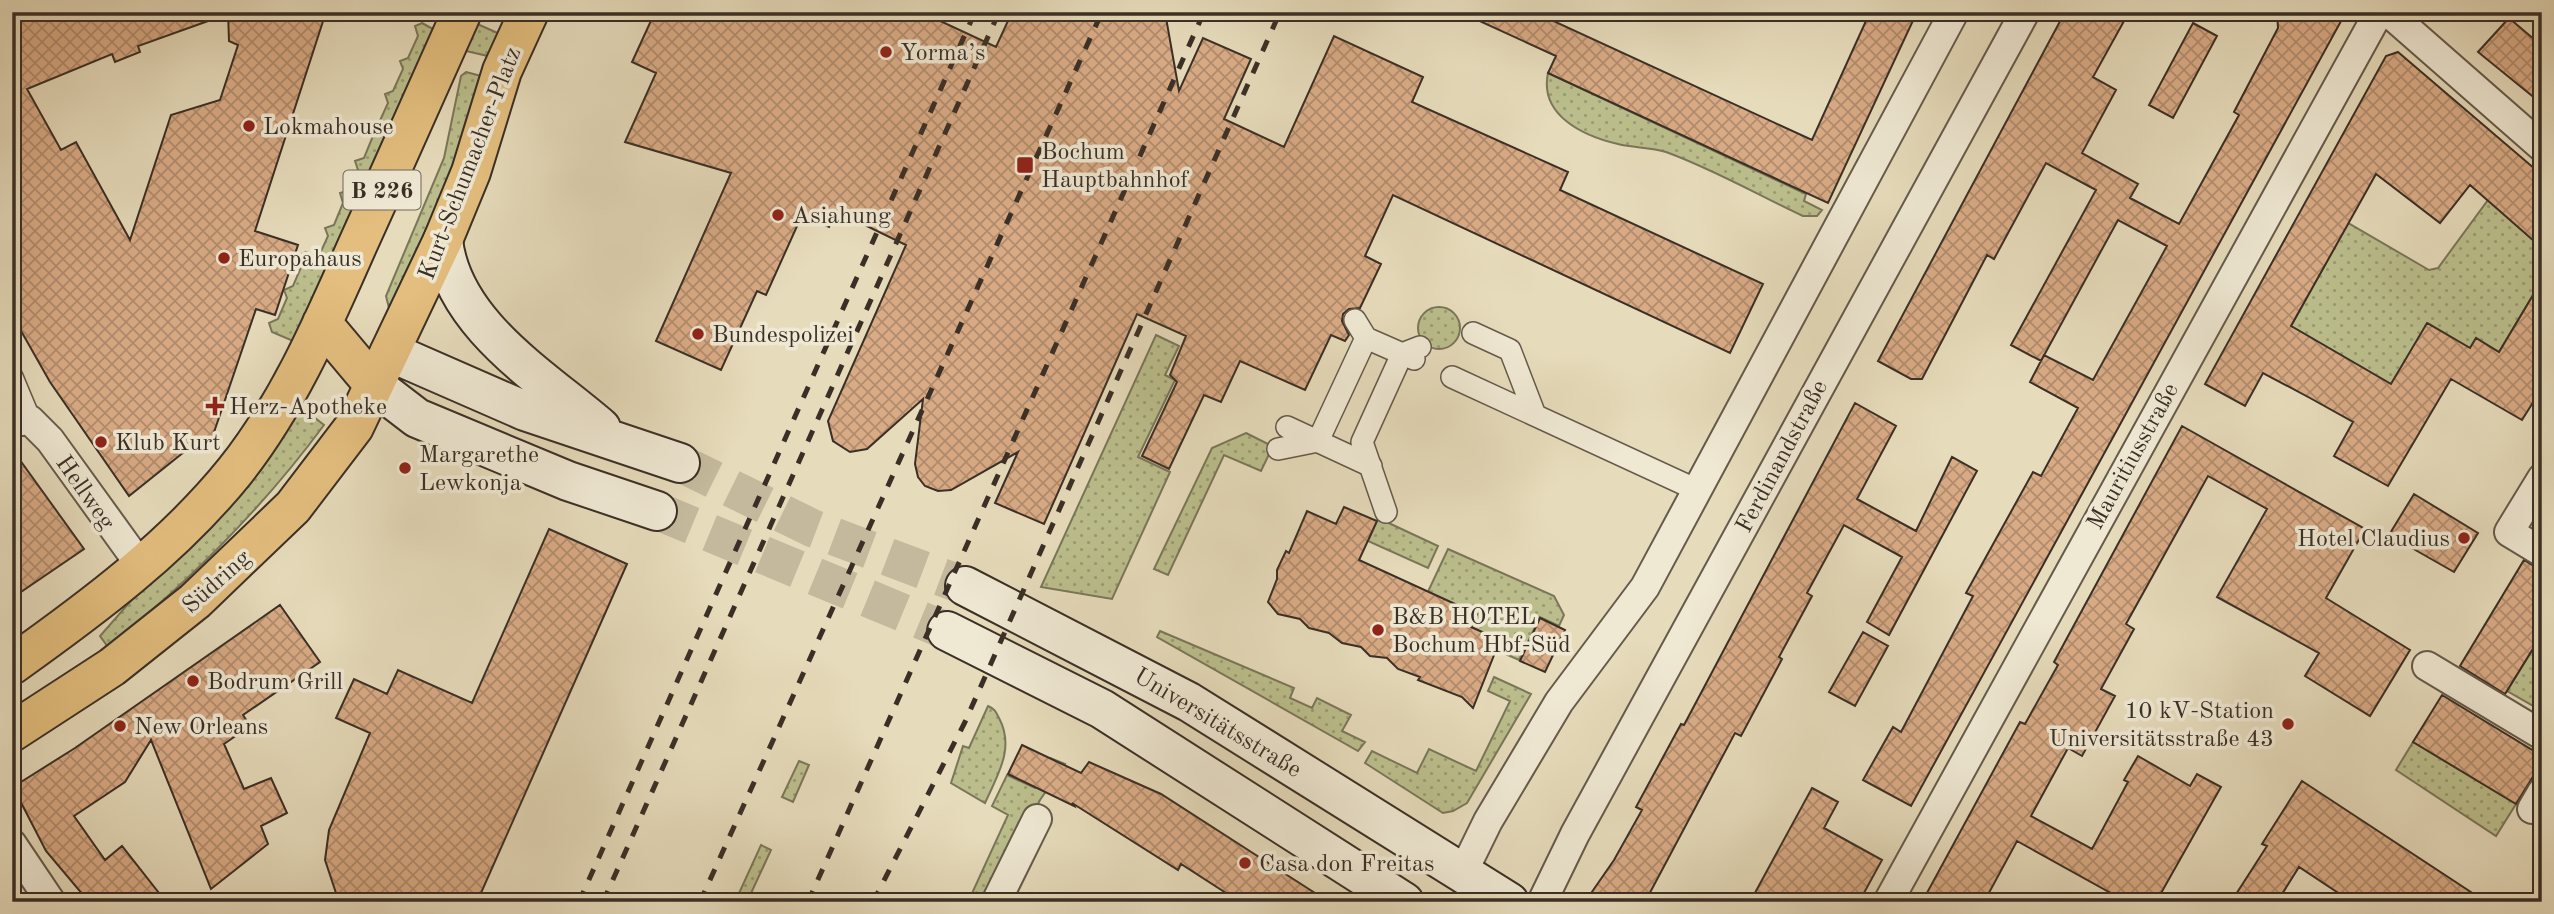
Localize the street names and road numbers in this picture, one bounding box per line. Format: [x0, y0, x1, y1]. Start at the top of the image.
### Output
street label: Kurt-Schumacher-Platz [415, 44, 526, 283]
road number: B 226 [344, 170, 420, 210]
street label: Ferdinandstraße [1733, 377, 1833, 537]
street label: Mauritiusstraße [2084, 380, 2184, 534]
street label: Hellweg [50, 452, 118, 535]
street label: Südring [179, 546, 256, 619]
street label: Universitätsstraße [1129, 664, 1305, 783]

